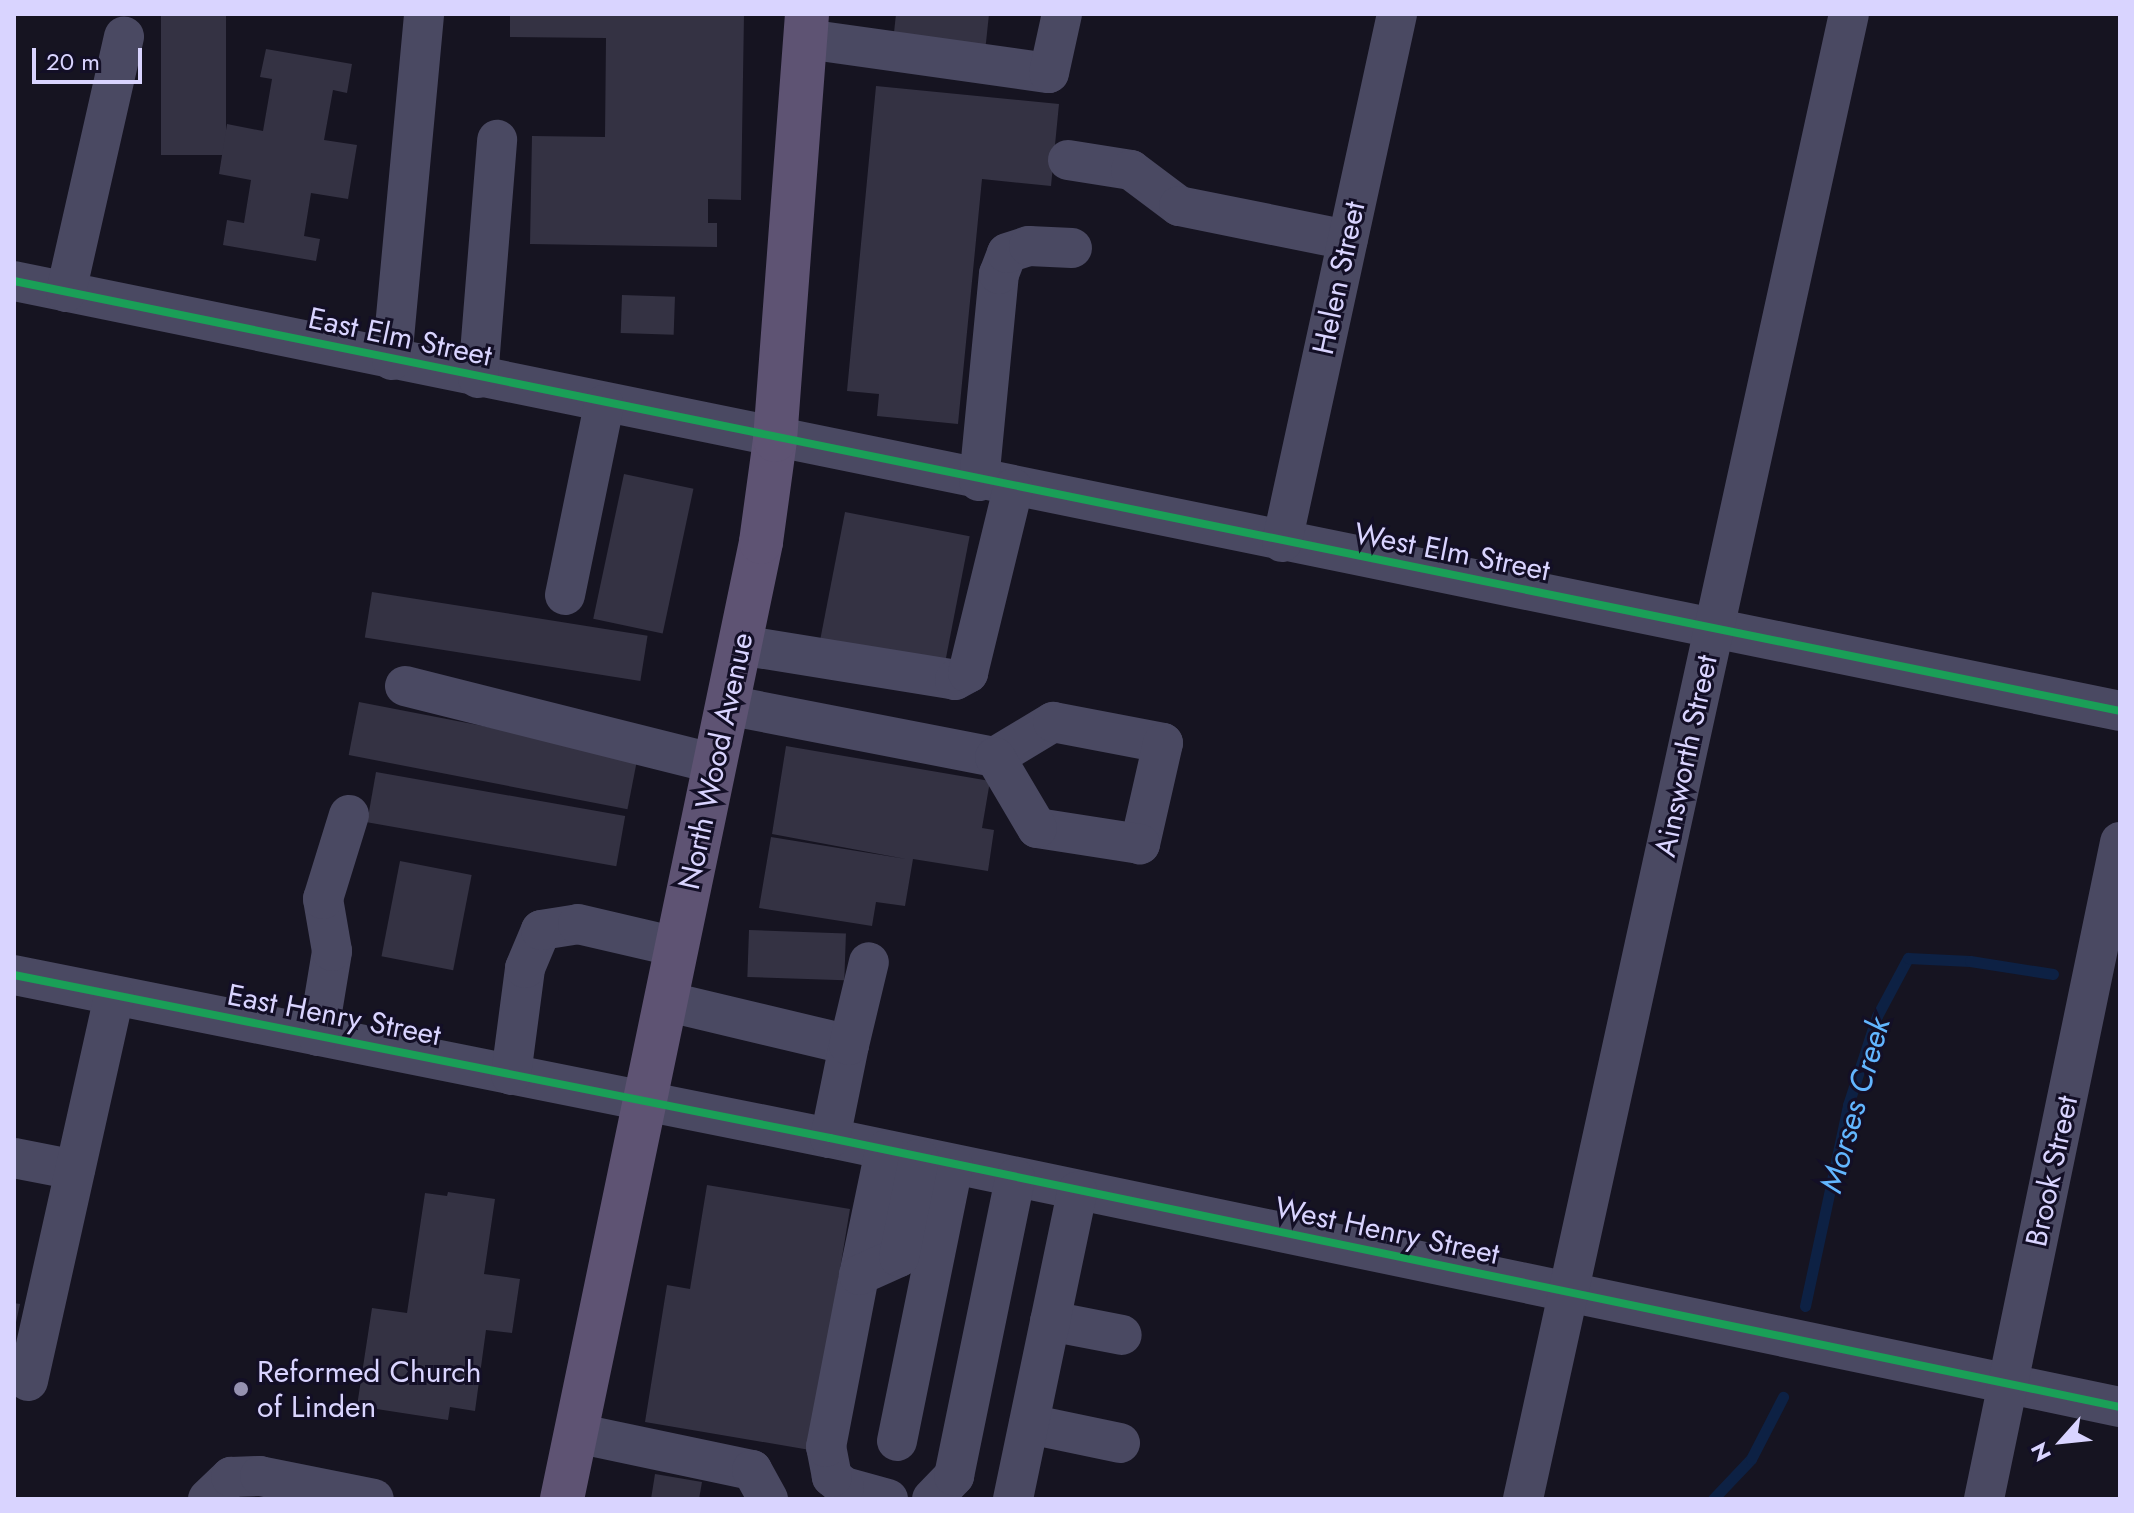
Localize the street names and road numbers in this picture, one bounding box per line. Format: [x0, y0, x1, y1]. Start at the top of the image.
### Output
street label: Helen Street [1305, 198, 1373, 358]
street label: East Elm Street [305, 300, 495, 374]
street label: West Elm Street [1351, 515, 1553, 589]
street label: North Wood Avenue [671, 629, 761, 893]
street label: Ainsworth Street [1647, 652, 1725, 860]
street label: East Henry Street [224, 977, 444, 1053]
street label: Brook Street [2018, 1092, 2086, 1250]
street label: West Henry Street [1271, 1190, 1503, 1272]

